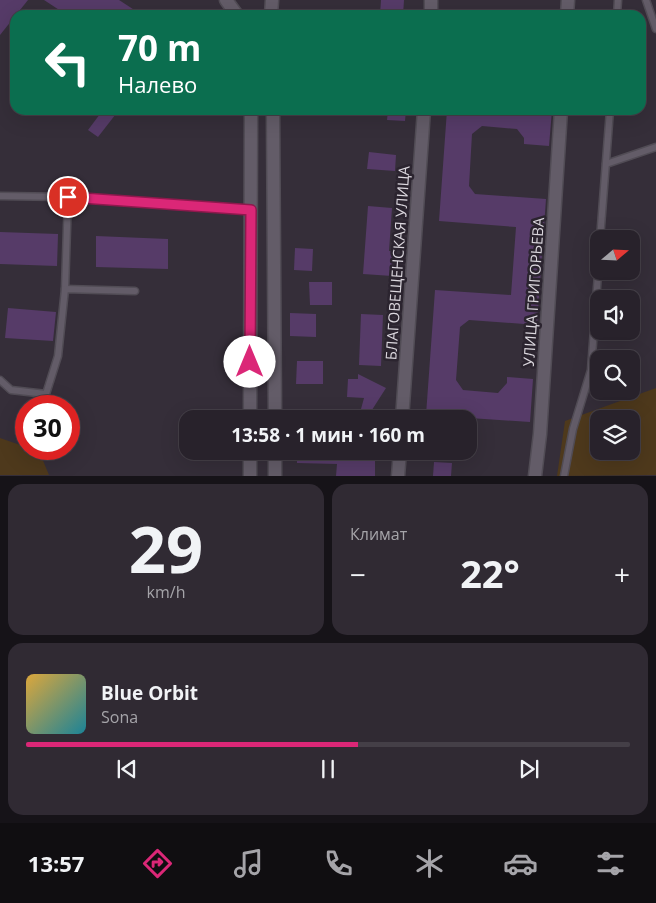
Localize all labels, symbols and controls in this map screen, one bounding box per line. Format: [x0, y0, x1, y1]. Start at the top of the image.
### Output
text: 70 m [118, 24, 201, 71]
icon: left [35, 30, 100, 95]
text: Налево [118, 69, 197, 99]
street label: БЛАГОВЕЩЕНСКАЯ УЛИЦА [380, 165, 414, 361]
pin [47, 176, 89, 218]
icon: arrive [54, 183, 82, 211]
street label: УЛИЦА ГРИГОРЬЕВА [518, 216, 548, 367]
north arrow [590, 230, 640, 280]
map controls [590, 230, 640, 460]
button: sound [590, 290, 640, 340]
position arrow [223, 335, 275, 387]
button: search [590, 350, 640, 400]
speed limit sign: 30 [15, 395, 80, 460]
button: layers [590, 410, 640, 460]
text: 13:58 · 1 мин · 160 m [231, 422, 425, 448]
text: 29 [129, 504, 203, 592]
text: Климат [350, 523, 407, 545]
text: 22° [460, 547, 520, 599]
text: − [350, 555, 366, 593]
text: + [614, 555, 630, 593]
text: km/h [147, 581, 185, 603]
text: Blue Orbit [101, 680, 198, 706]
text: Sona [101, 706, 138, 728]
icon: previous [113, 755, 141, 783]
icon: pause [314, 755, 342, 783]
icon: next [515, 755, 543, 783]
icon: directions [140, 846, 175, 881]
icon: music [231, 846, 266, 881]
icon: phone [321, 846, 356, 881]
icon: climate [412, 846, 447, 881]
icon: car [503, 846, 538, 881]
icon: filters [593, 846, 628, 881]
text: 13:57 [28, 848, 84, 878]

